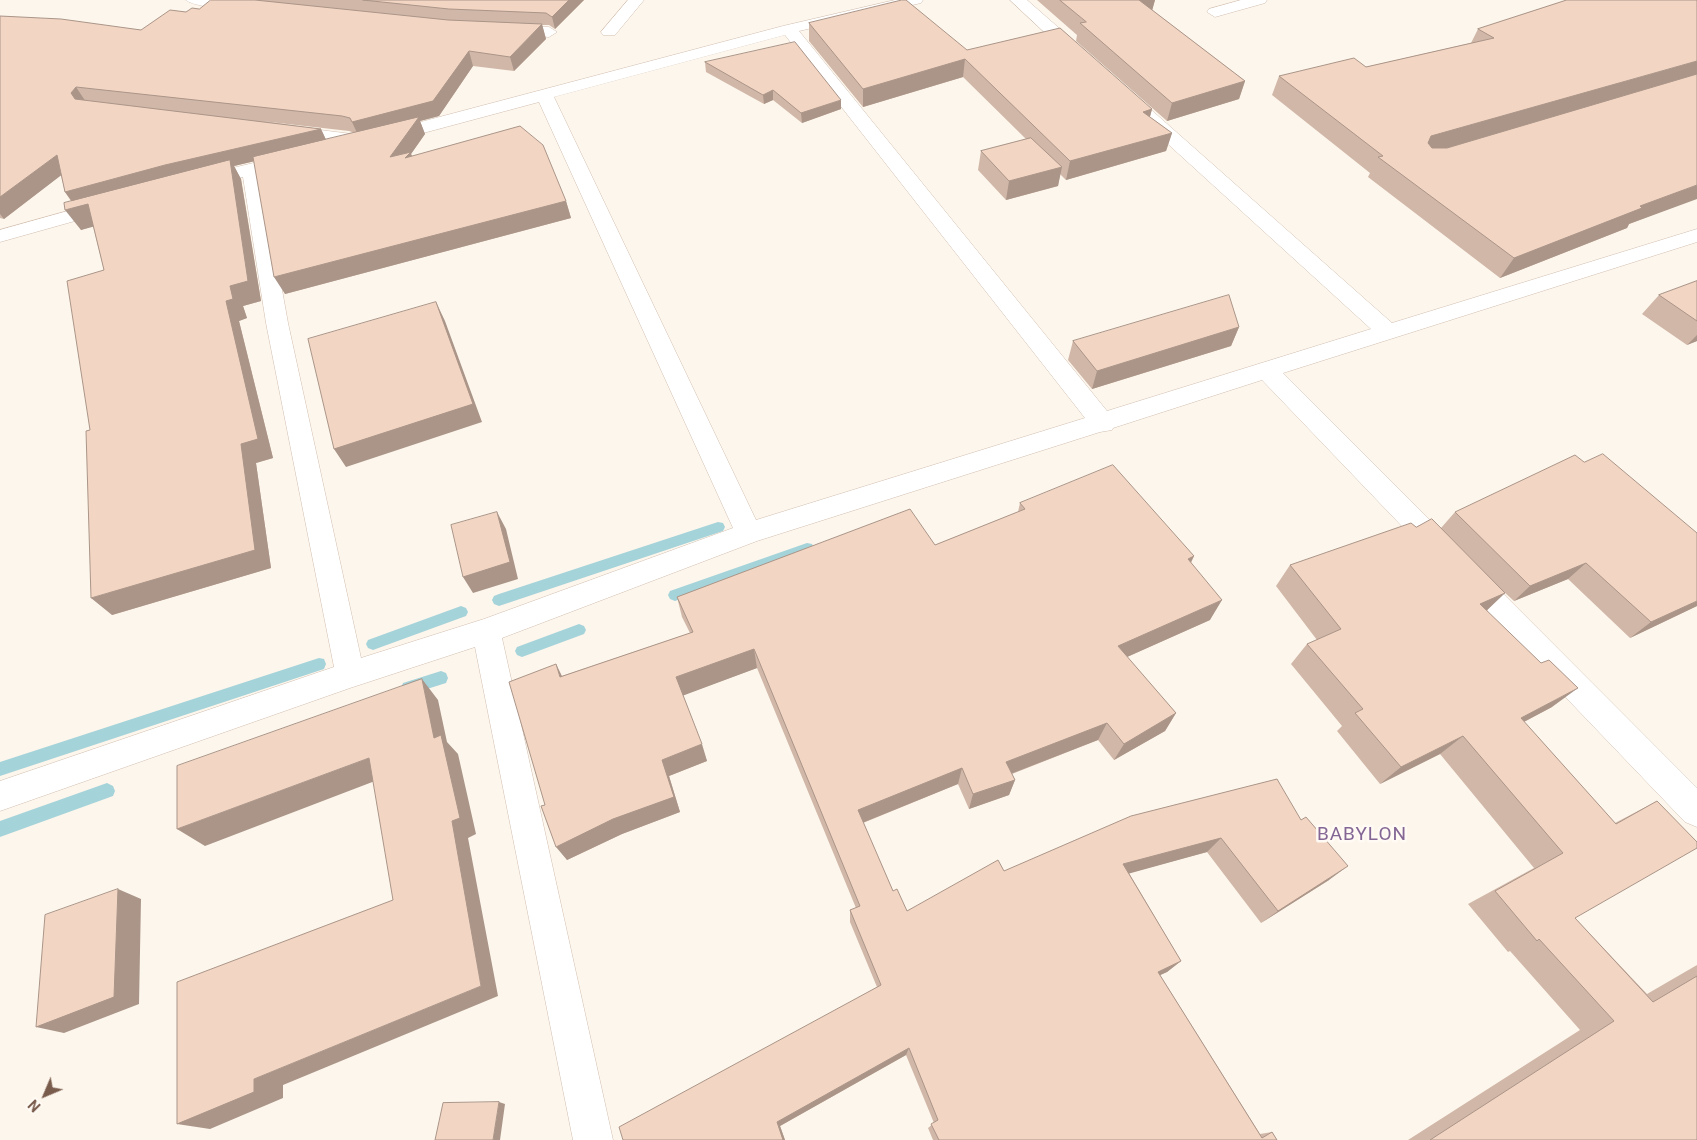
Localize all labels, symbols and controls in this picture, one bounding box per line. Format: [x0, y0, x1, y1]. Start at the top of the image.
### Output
district label: BABYLON [1316, 824, 1408, 846]
north arrow [20, 1070, 70, 1120]
text: N [25, 1096, 44, 1115]

